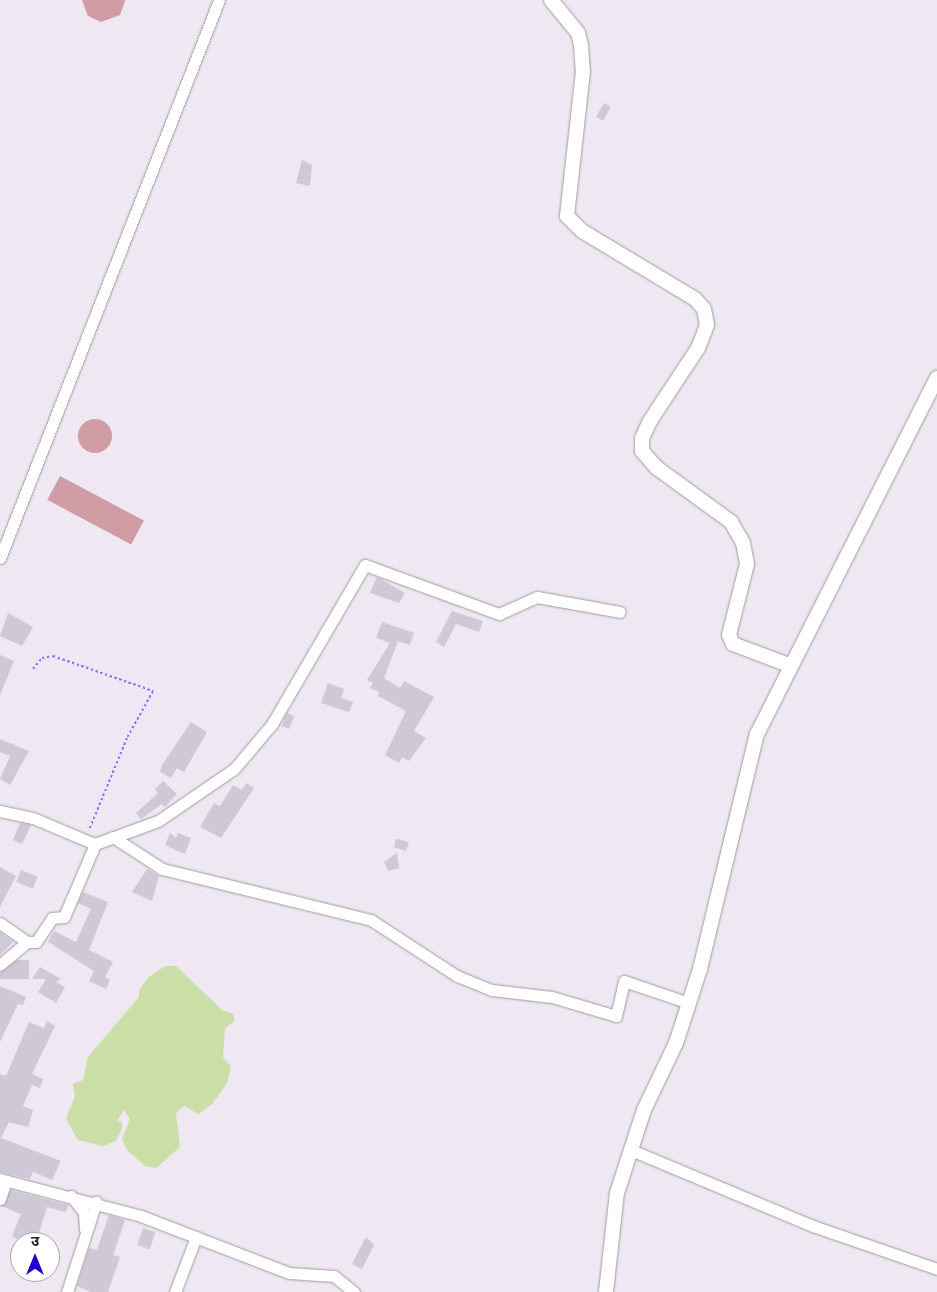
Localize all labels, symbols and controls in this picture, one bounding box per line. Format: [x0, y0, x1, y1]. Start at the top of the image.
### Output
north arrow [10, 1232, 60, 1282]
text: उ [31, 1234, 39, 1251]

